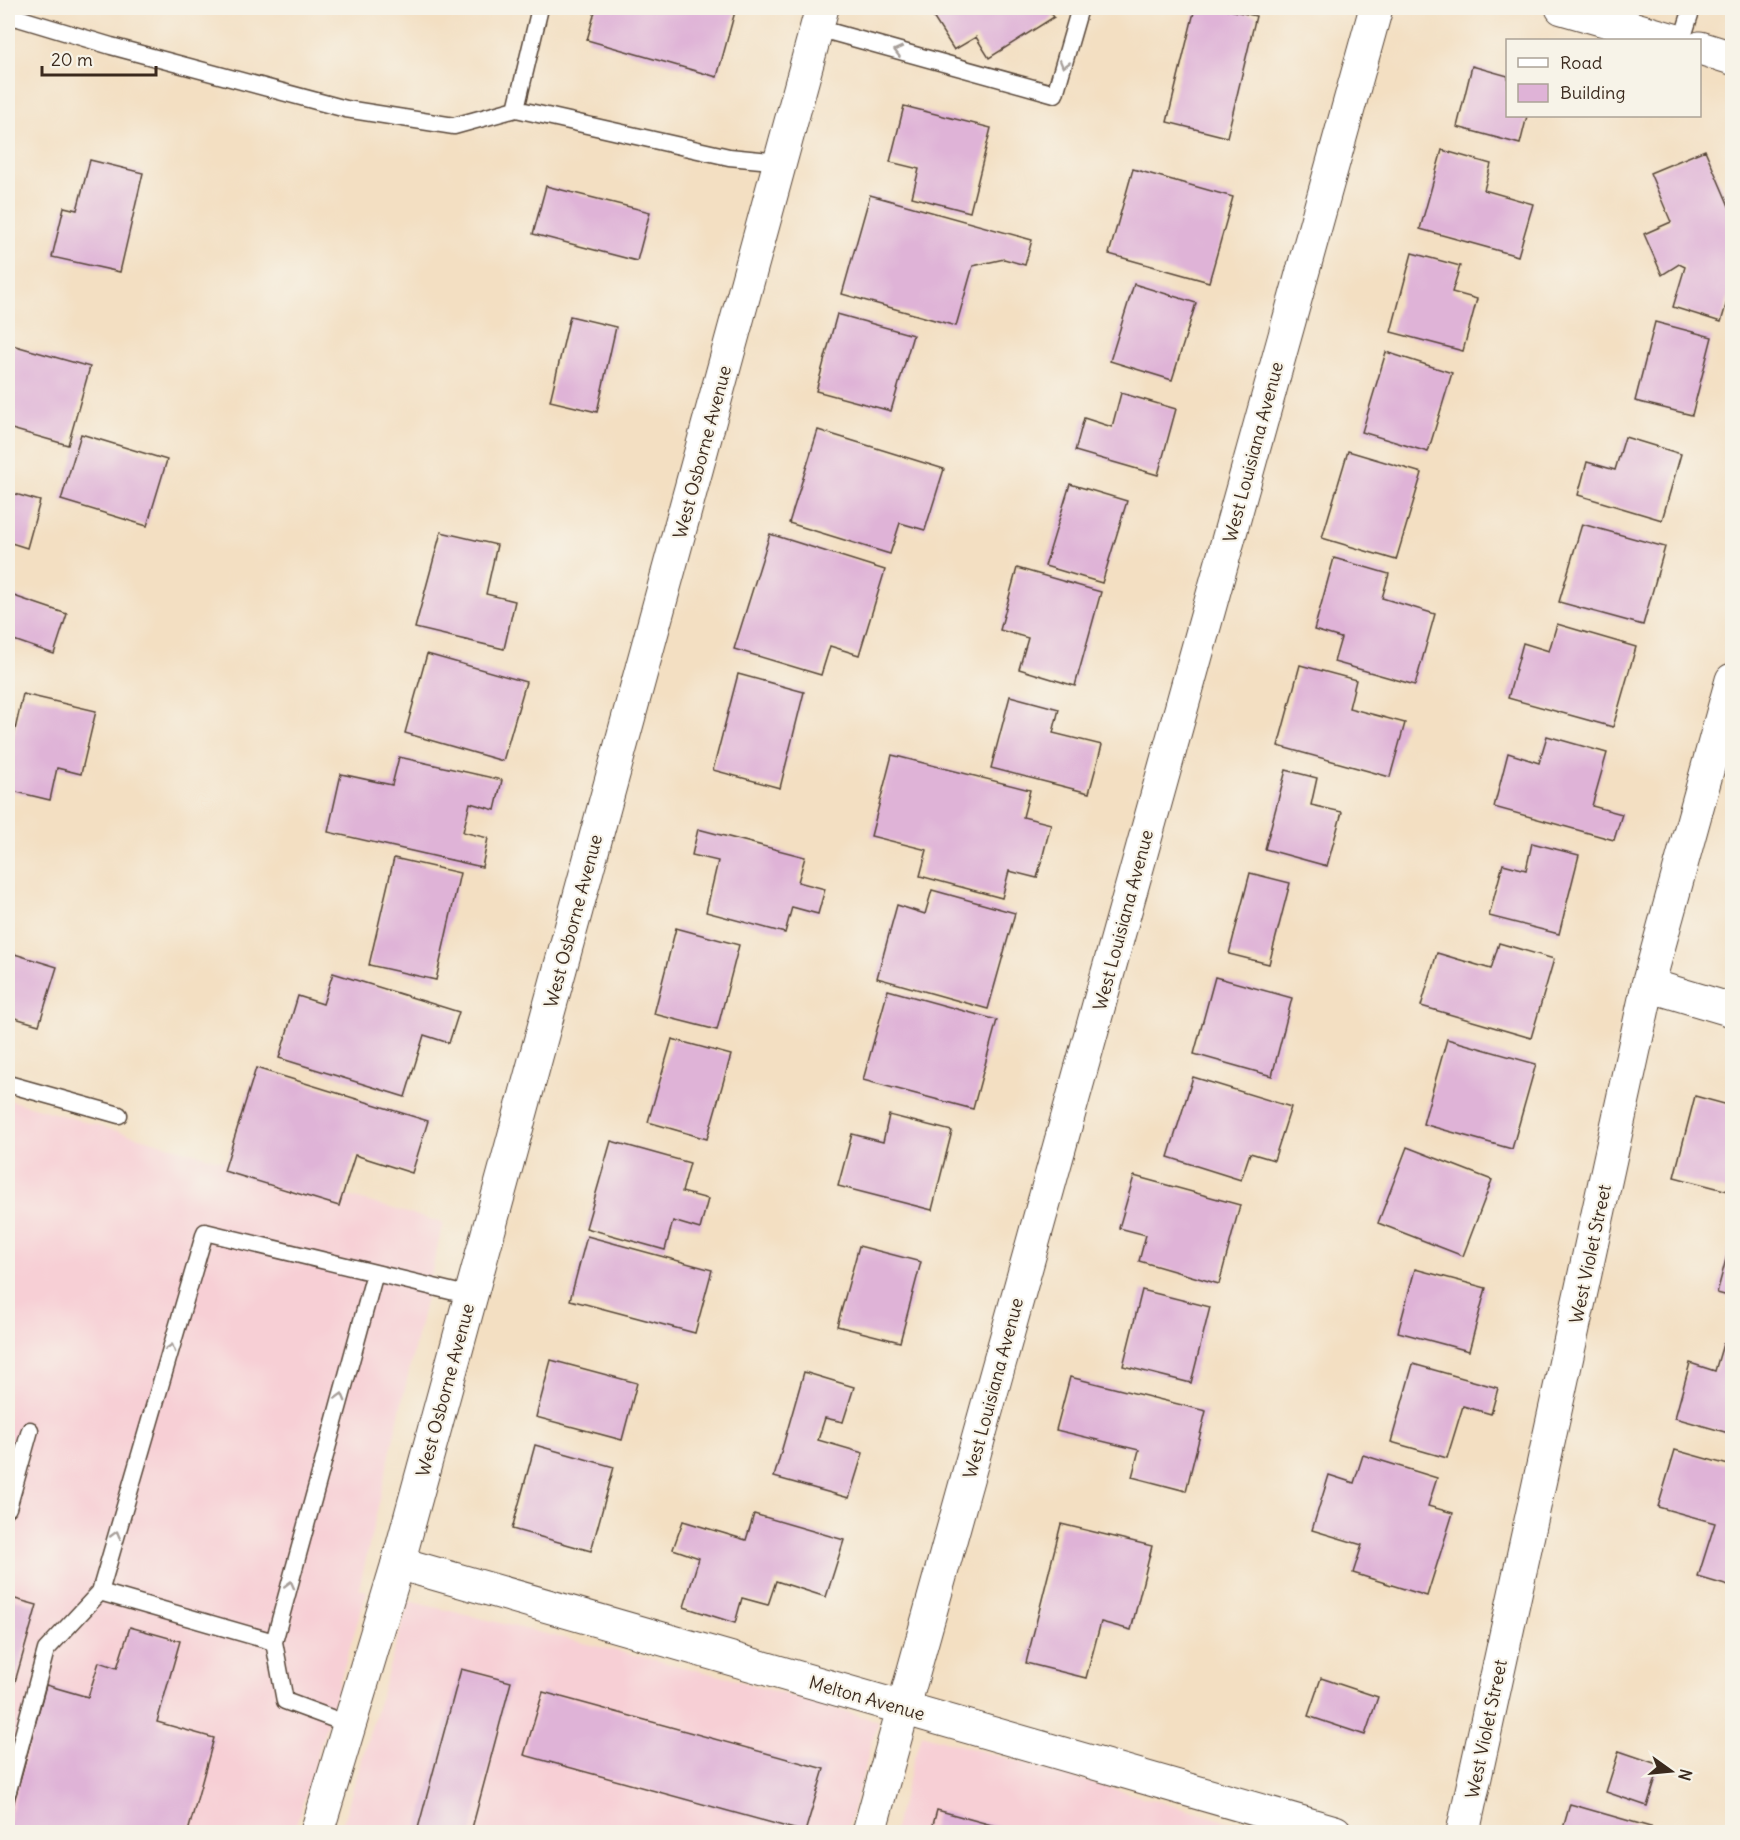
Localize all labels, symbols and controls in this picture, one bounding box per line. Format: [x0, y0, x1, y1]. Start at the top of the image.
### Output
scale bar [42, 39, 156, 77]
legend [1506, 39, 1701, 117]
one-way arrow [893, 45, 903, 58]
text: 20 m [51, 48, 93, 71]
text: Road [1560, 51, 1603, 74]
one-way arrow [1059, 58, 1071, 69]
text: Building [1560, 81, 1625, 104]
street label: West Louisiana Avenue [1218, 359, 1288, 545]
street label: West Osborne Avenue [668, 363, 736, 541]
street label: West Louisiana Avenue [1088, 827, 1158, 1013]
street label: West Osborne Avenue [539, 832, 607, 1010]
street label: West Violet Street [1564, 1182, 1616, 1326]
street label: West Louisiana Avenue [958, 1295, 1028, 1481]
street label: West Osborne Avenue [411, 1301, 479, 1479]
one-way arrow [164, 1343, 176, 1354]
one-way arrow [334, 1392, 346, 1403]
one-way arrow [109, 1530, 121, 1541]
one-way arrow [283, 1580, 295, 1591]
street label: West Violet Street [1460, 1657, 1512, 1801]
street label: Melton Avenue [806, 1670, 928, 1726]
north arrow [1641, 1741, 1701, 1801]
text: N [1674, 1767, 1697, 1783]

